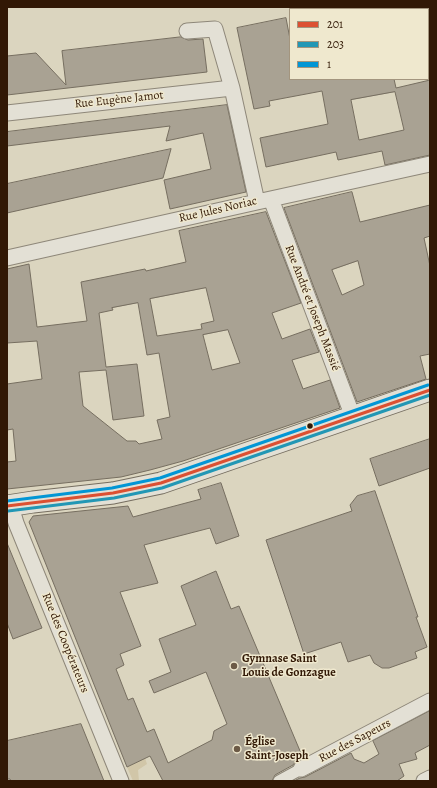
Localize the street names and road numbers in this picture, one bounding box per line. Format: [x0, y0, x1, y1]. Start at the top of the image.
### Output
street label: Rue Eugène Jamot [74, 88, 164, 112]
street label: Rue Jules Noriac [178, 194, 258, 226]
street label: Rue André et Joseph Massié [281, 243, 343, 373]
street label: Rue des Coopérateurs [38, 591, 92, 695]
street label: Rue des Sapeurs [316, 716, 394, 766]

